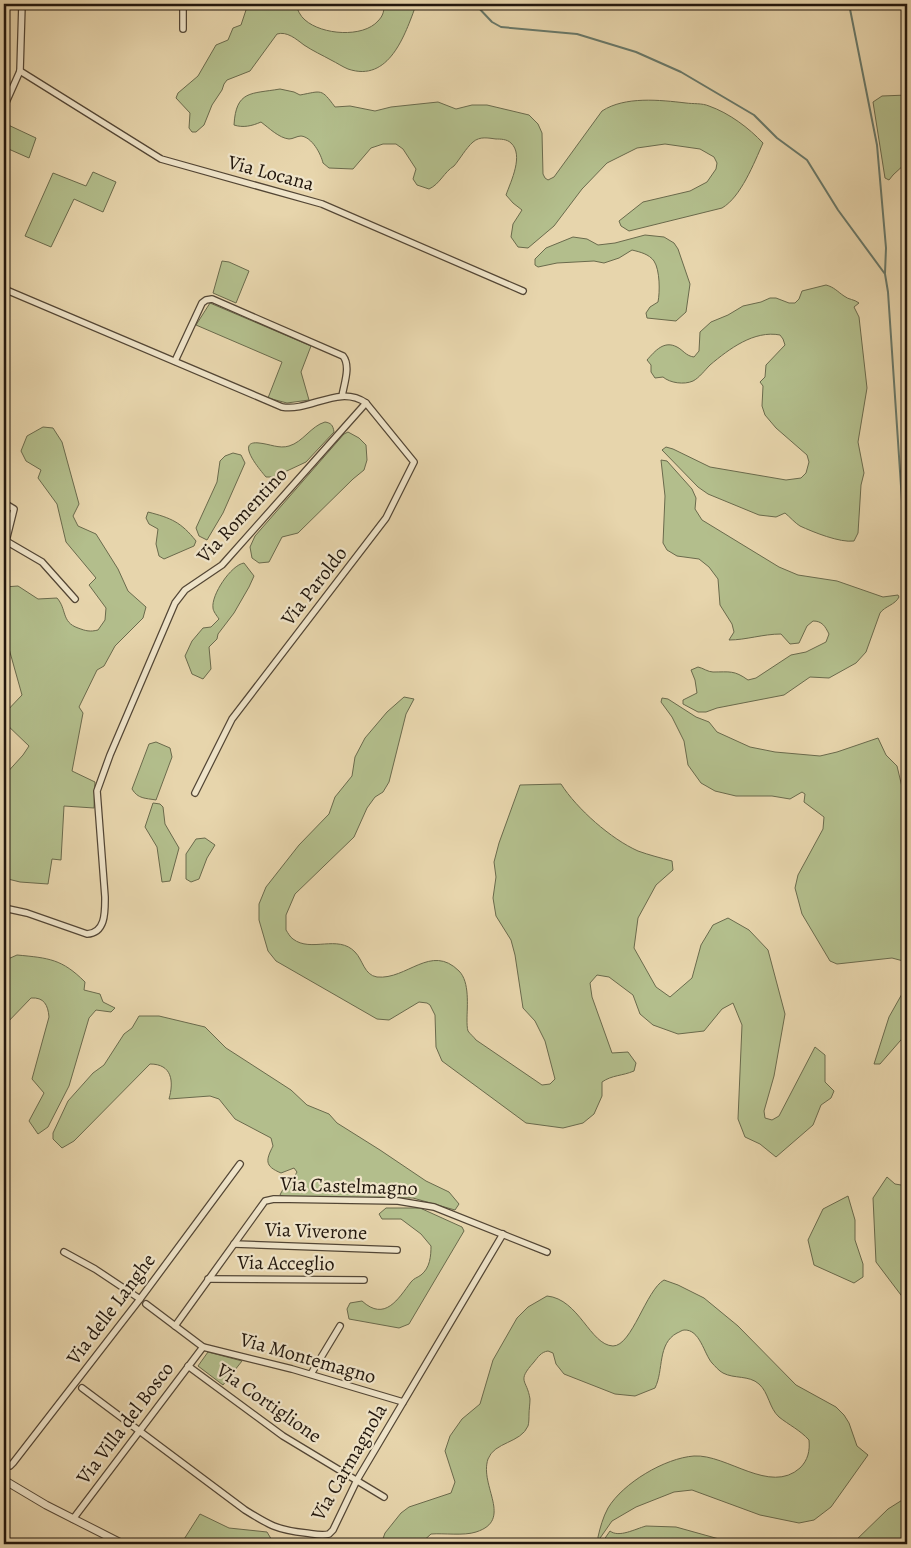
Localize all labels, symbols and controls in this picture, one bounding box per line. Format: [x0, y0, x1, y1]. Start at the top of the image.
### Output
street label: Via Locana [224, 148, 318, 198]
street label: Via Romentino [190, 461, 293, 569]
street label: Via Paroldo [274, 541, 353, 632]
street label: Via Castelmagno [279, 1170, 418, 1202]
street label: Via Viverone [263, 1216, 368, 1246]
street label: Via delle Langhe [60, 1248, 162, 1371]
street label: Via Acceglio [236, 1249, 335, 1277]
street label: Via Montemagno [236, 1325, 379, 1390]
street label: Via Villa del Bosco [69, 1356, 180, 1491]
street label: Via Cortiglione [210, 1356, 327, 1449]
street label: Via Carmagnola [304, 1398, 394, 1526]

